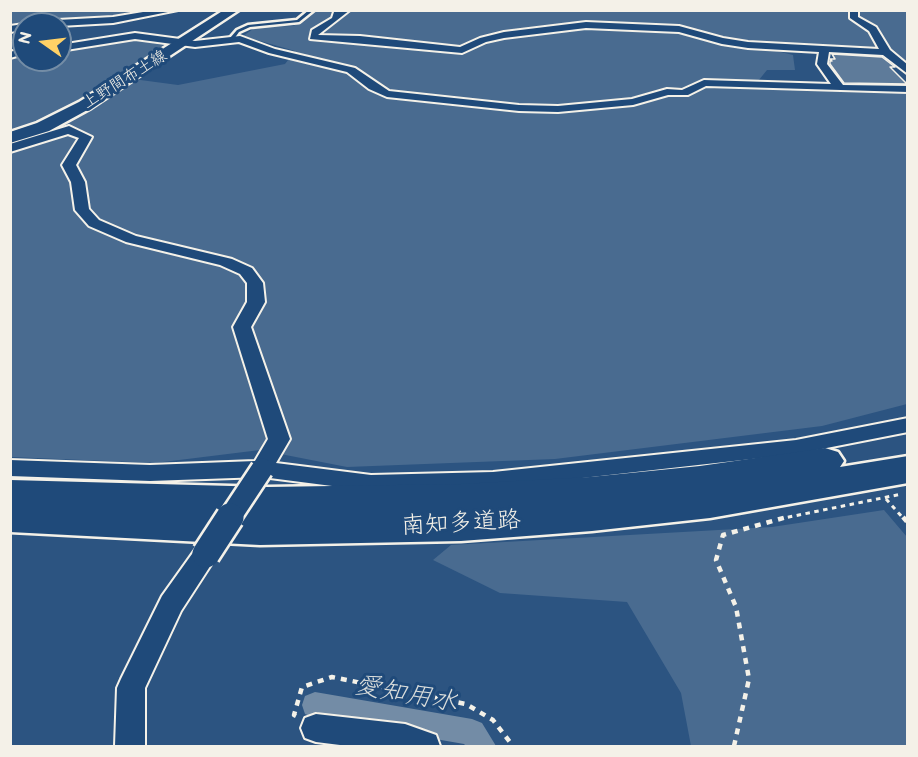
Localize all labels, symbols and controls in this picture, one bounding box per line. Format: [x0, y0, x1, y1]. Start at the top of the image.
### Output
north arrow [12, 12, 72, 72]
text: N [15, 30, 37, 46]
street label: 上野間布土線 [79, 46, 171, 114]
street label: 南知多道路 [400, 506, 522, 542]
water label: 愛知用水 [352, 671, 460, 719]

